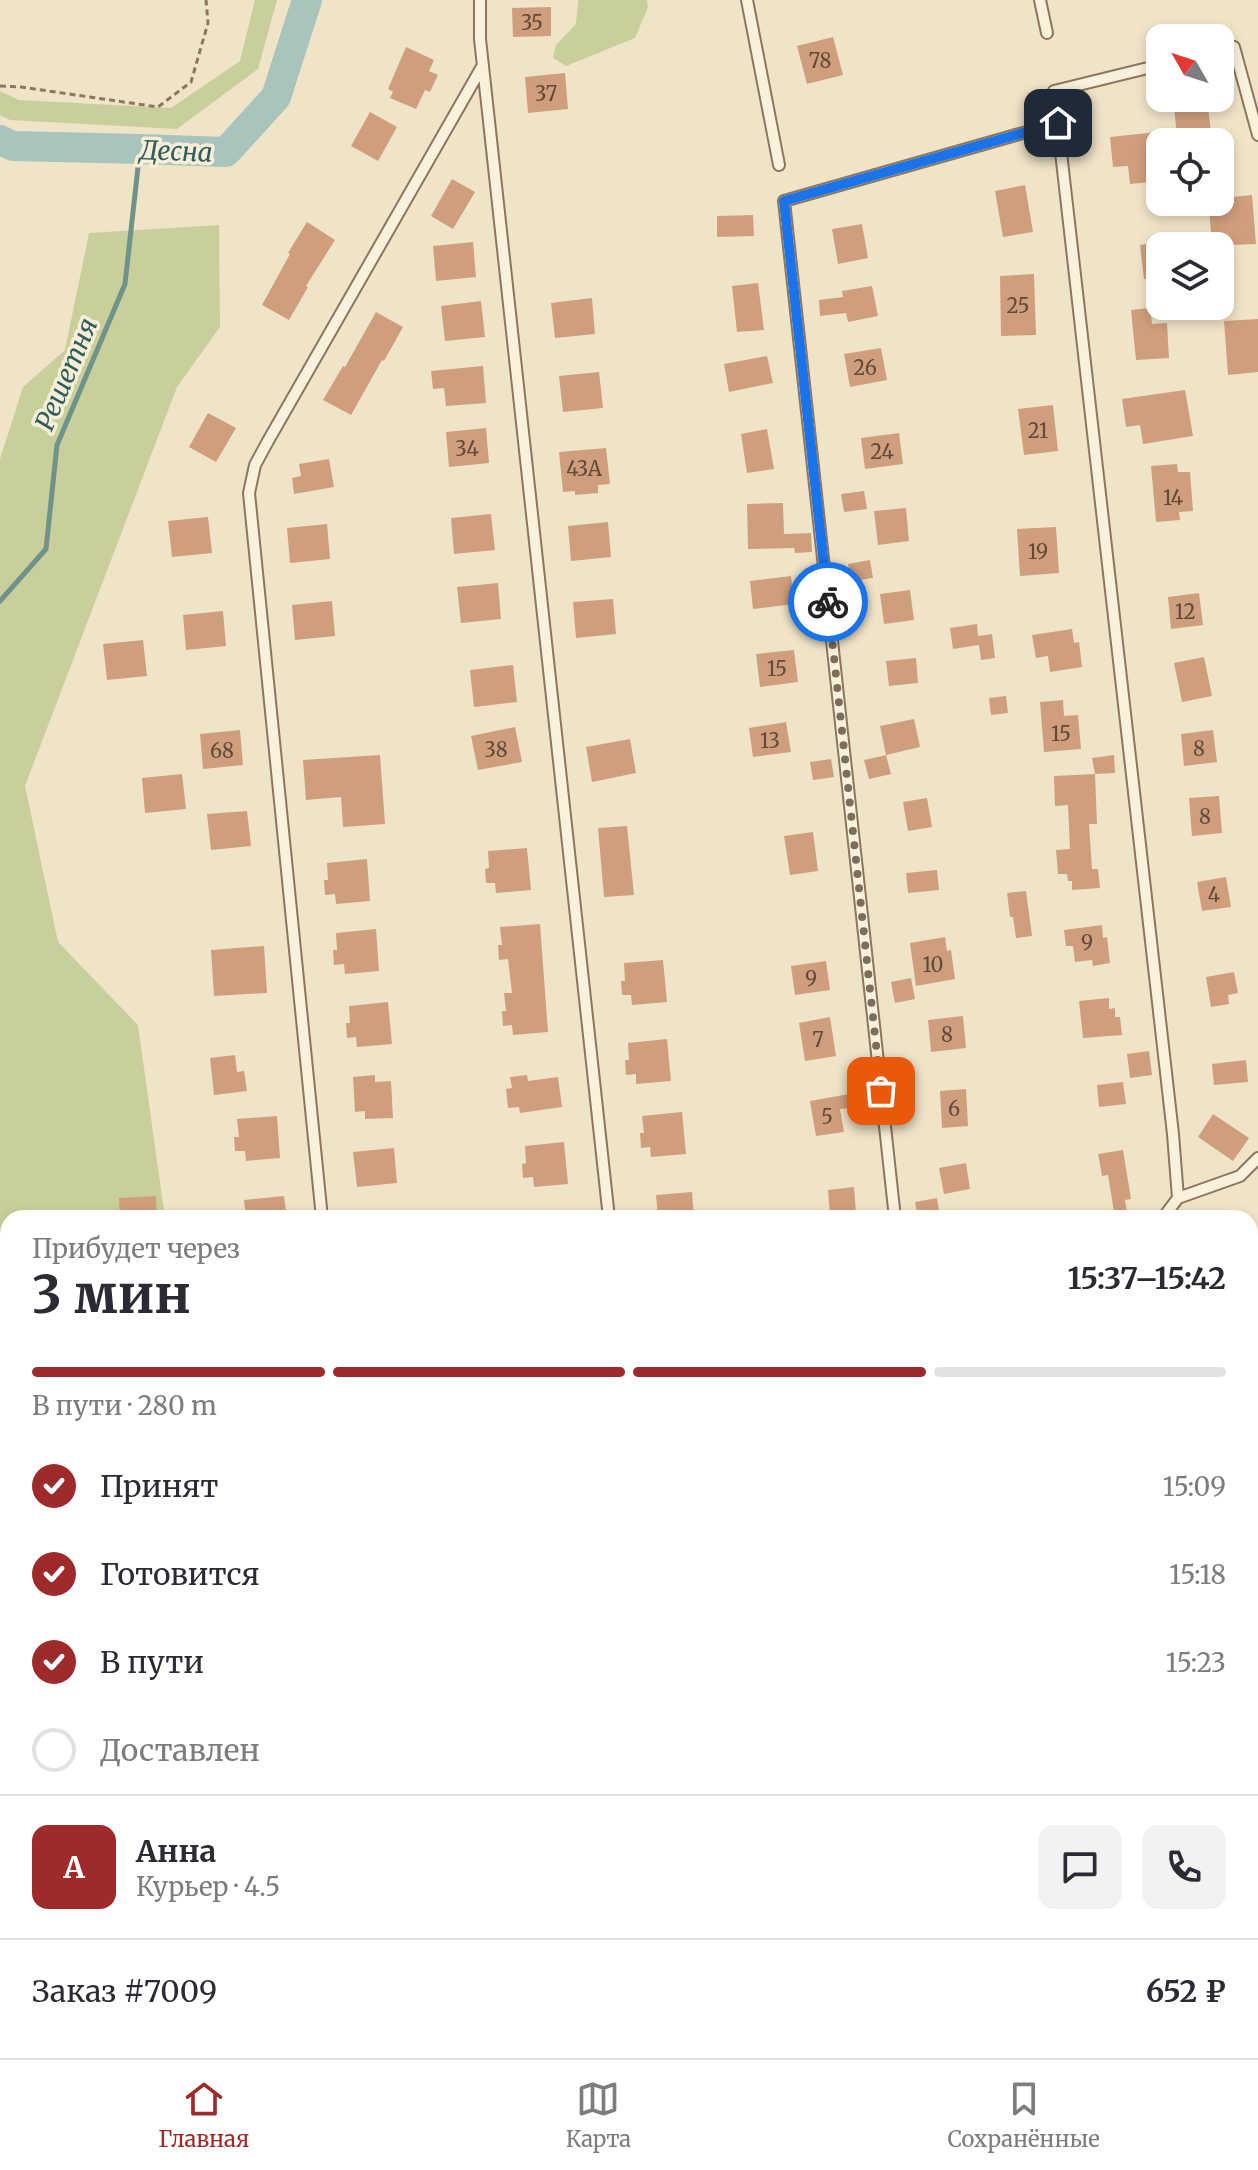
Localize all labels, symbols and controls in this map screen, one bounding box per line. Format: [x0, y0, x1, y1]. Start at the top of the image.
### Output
house number: 35 [521, 10, 543, 35]
north arrow [1146, 24, 1234, 112]
map controls [1146, 24, 1234, 320]
house number: 78 [809, 48, 831, 73]
house number: 37 [535, 81, 557, 106]
pin [1024, 89, 1092, 157]
icon: home [1036, 101, 1080, 145]
button: locate [1146, 128, 1234, 216]
water label: Десна [137, 133, 213, 169]
button: layers [1146, 232, 1234, 320]
house number: 25 [1007, 293, 1029, 318]
water label: Решетня [28, 313, 104, 435]
house number: 26 [853, 355, 877, 380]
house number: 21 [1028, 418, 1048, 443]
house number: 34 [455, 436, 479, 461]
house number: 24 [870, 439, 894, 464]
house number: 43А [566, 456, 603, 481]
house number: 14 [1163, 485, 1183, 510]
house number: 19 [1028, 539, 1048, 564]
courier [788, 562, 868, 642]
icon: bike [806, 580, 850, 624]
house number: 12 [1175, 599, 1195, 624]
house number: 15 [767, 656, 787, 681]
house number: 15 [1051, 721, 1071, 746]
house number: 13 [760, 728, 780, 753]
house number: 8 [1193, 736, 1205, 761]
house number: 38 [484, 737, 508, 762]
house number: 68 [210, 738, 234, 763]
house number: 8 [1199, 804, 1211, 829]
house number: 4 [1208, 882, 1220, 907]
house number: 9 [1081, 930, 1093, 955]
house number: 10 [922, 952, 944, 977]
house number: 9 [805, 966, 817, 991]
house number: 8 [941, 1022, 953, 1047]
house number: 7 [812, 1027, 824, 1052]
pin [847, 1057, 915, 1125]
icon: bag [859, 1069, 903, 1113]
house number: 6 [948, 1096, 960, 1121]
house number: 5 [821, 1104, 833, 1129]
text: Прибудет через [32, 1232, 240, 1265]
text: 15:37–15:42 [1067, 1259, 1226, 1297]
text: 3 мин [32, 1262, 191, 1327]
text: В пути · 280 m [32, 1389, 217, 1422]
icon: check [32, 1464, 76, 1508]
text: Принят [100, 1467, 219, 1505]
text: 15:09 [1163, 1470, 1226, 1503]
icon: check [32, 1552, 76, 1596]
text: Готовится [100, 1555, 260, 1593]
text: 15:18 [1169, 1558, 1226, 1591]
icon: check [32, 1640, 76, 1684]
text: В пути [100, 1643, 204, 1681]
text: 15:23 [1166, 1646, 1226, 1679]
text: Доставлен [100, 1731, 260, 1769]
button: chat [1038, 1825, 1122, 1909]
button: phone [1142, 1825, 1226, 1909]
text: Анна [136, 1832, 216, 1870]
text: А [63, 1848, 85, 1886]
text: Курьер · 4.5 [136, 1870, 280, 1903]
text: Заказ #7009 [32, 1972, 217, 2010]
text: 652 ₽ [1146, 1972, 1226, 2010]
tab: Главная [158, 2077, 249, 2153]
tab: Карта [566, 2077, 631, 2153]
tab: Сохранённые [948, 2077, 1100, 2153]

